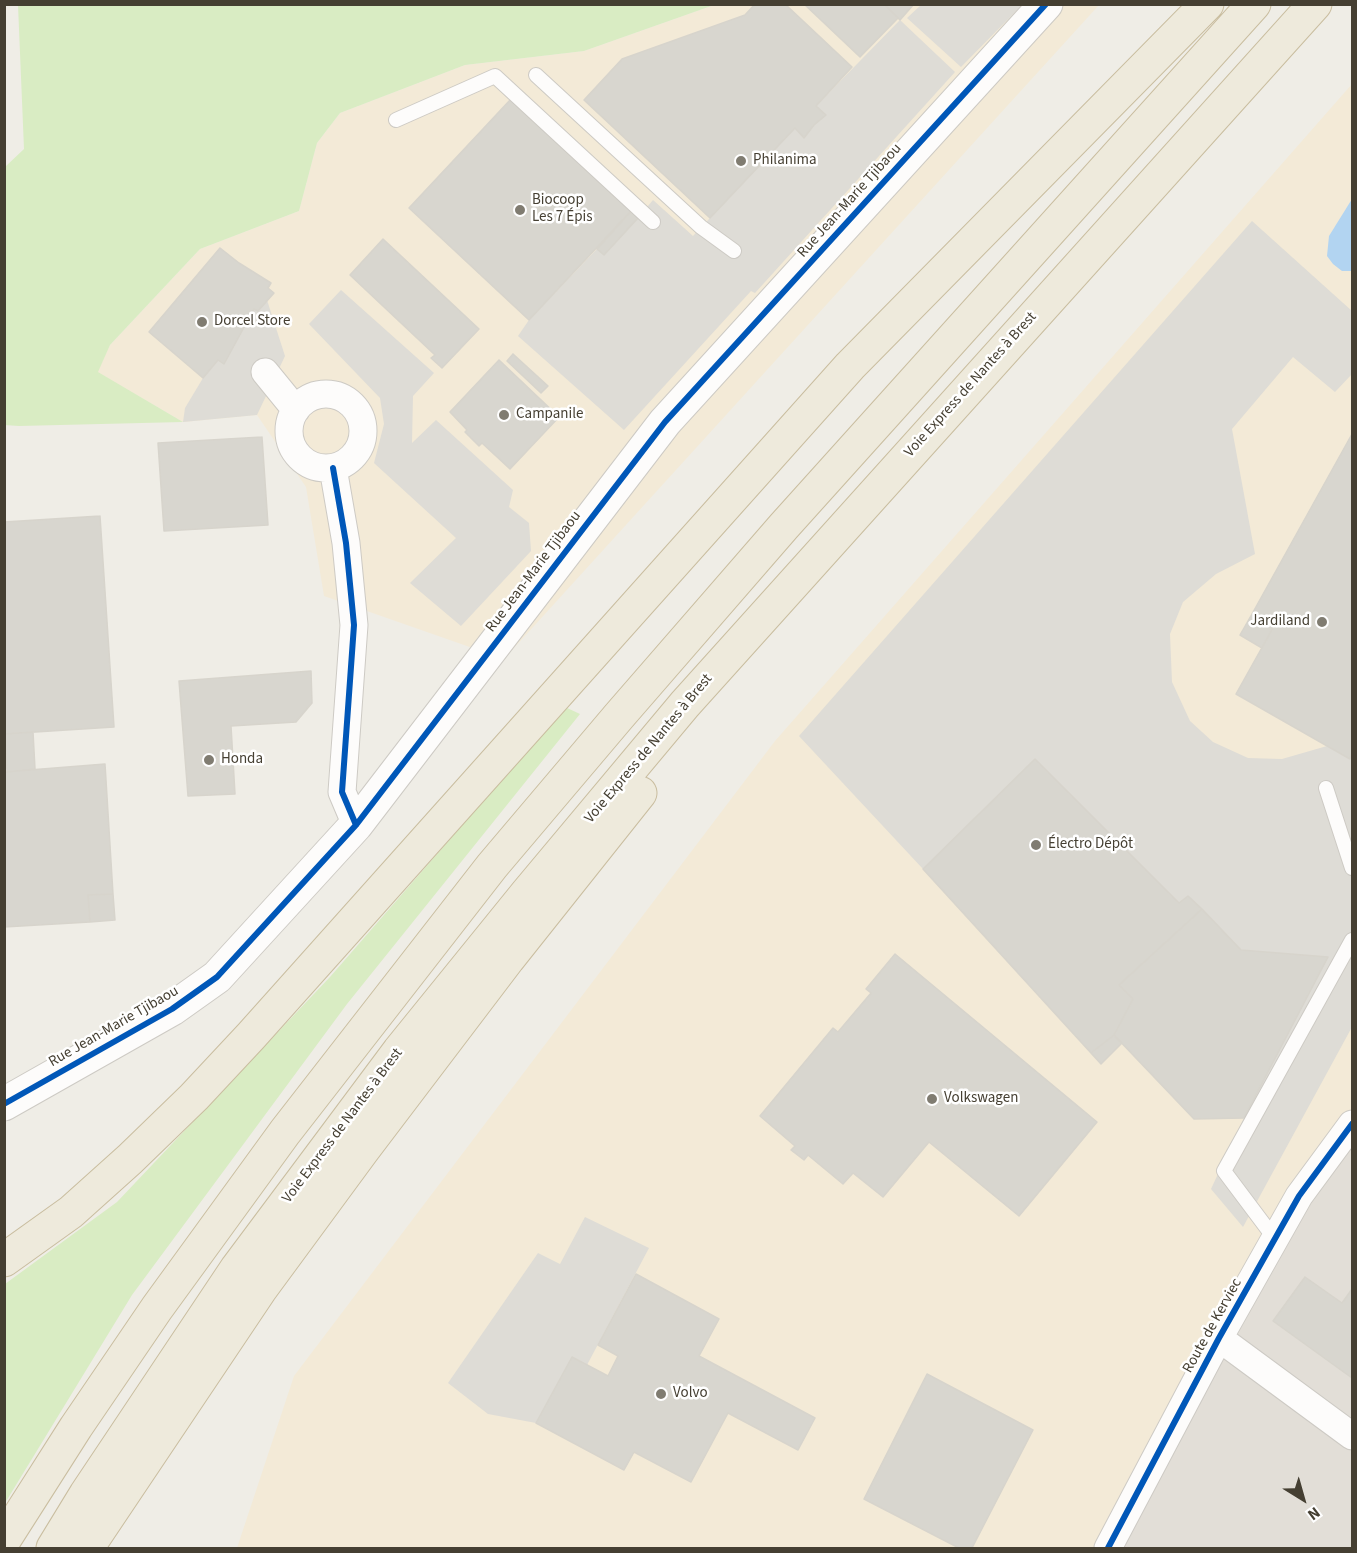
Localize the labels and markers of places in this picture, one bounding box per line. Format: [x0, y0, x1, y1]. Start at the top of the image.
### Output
place label: Philanima [753, 152, 817, 170]
marker: Philanima [734, 154, 748, 168]
place label: Biocoop Les 7 Épis [532, 192, 592, 227]
marker: Biocoop Les 7 Épis [513, 203, 527, 217]
place label: Dorcel Store [214, 313, 290, 331]
marker: Dorcel Store [195, 315, 209, 329]
place label: Campanile [516, 406, 583, 424]
marker: Campanile [497, 408, 511, 422]
place label: Jardiland [1250, 613, 1310, 631]
marker: Jardiland [1315, 615, 1329, 629]
place label: Honda [221, 751, 263, 769]
marker: Honda [202, 753, 216, 767]
place label: Électro Dépôt [1048, 836, 1133, 854]
marker: Électro Dépôt [1029, 838, 1043, 852]
place label: Volkswagen [944, 1090, 1018, 1108]
marker: Volkswagen [925, 1092, 939, 1106]
place label: Volvo [673, 1385, 708, 1403]
marker: Volvo [654, 1387, 668, 1401]

